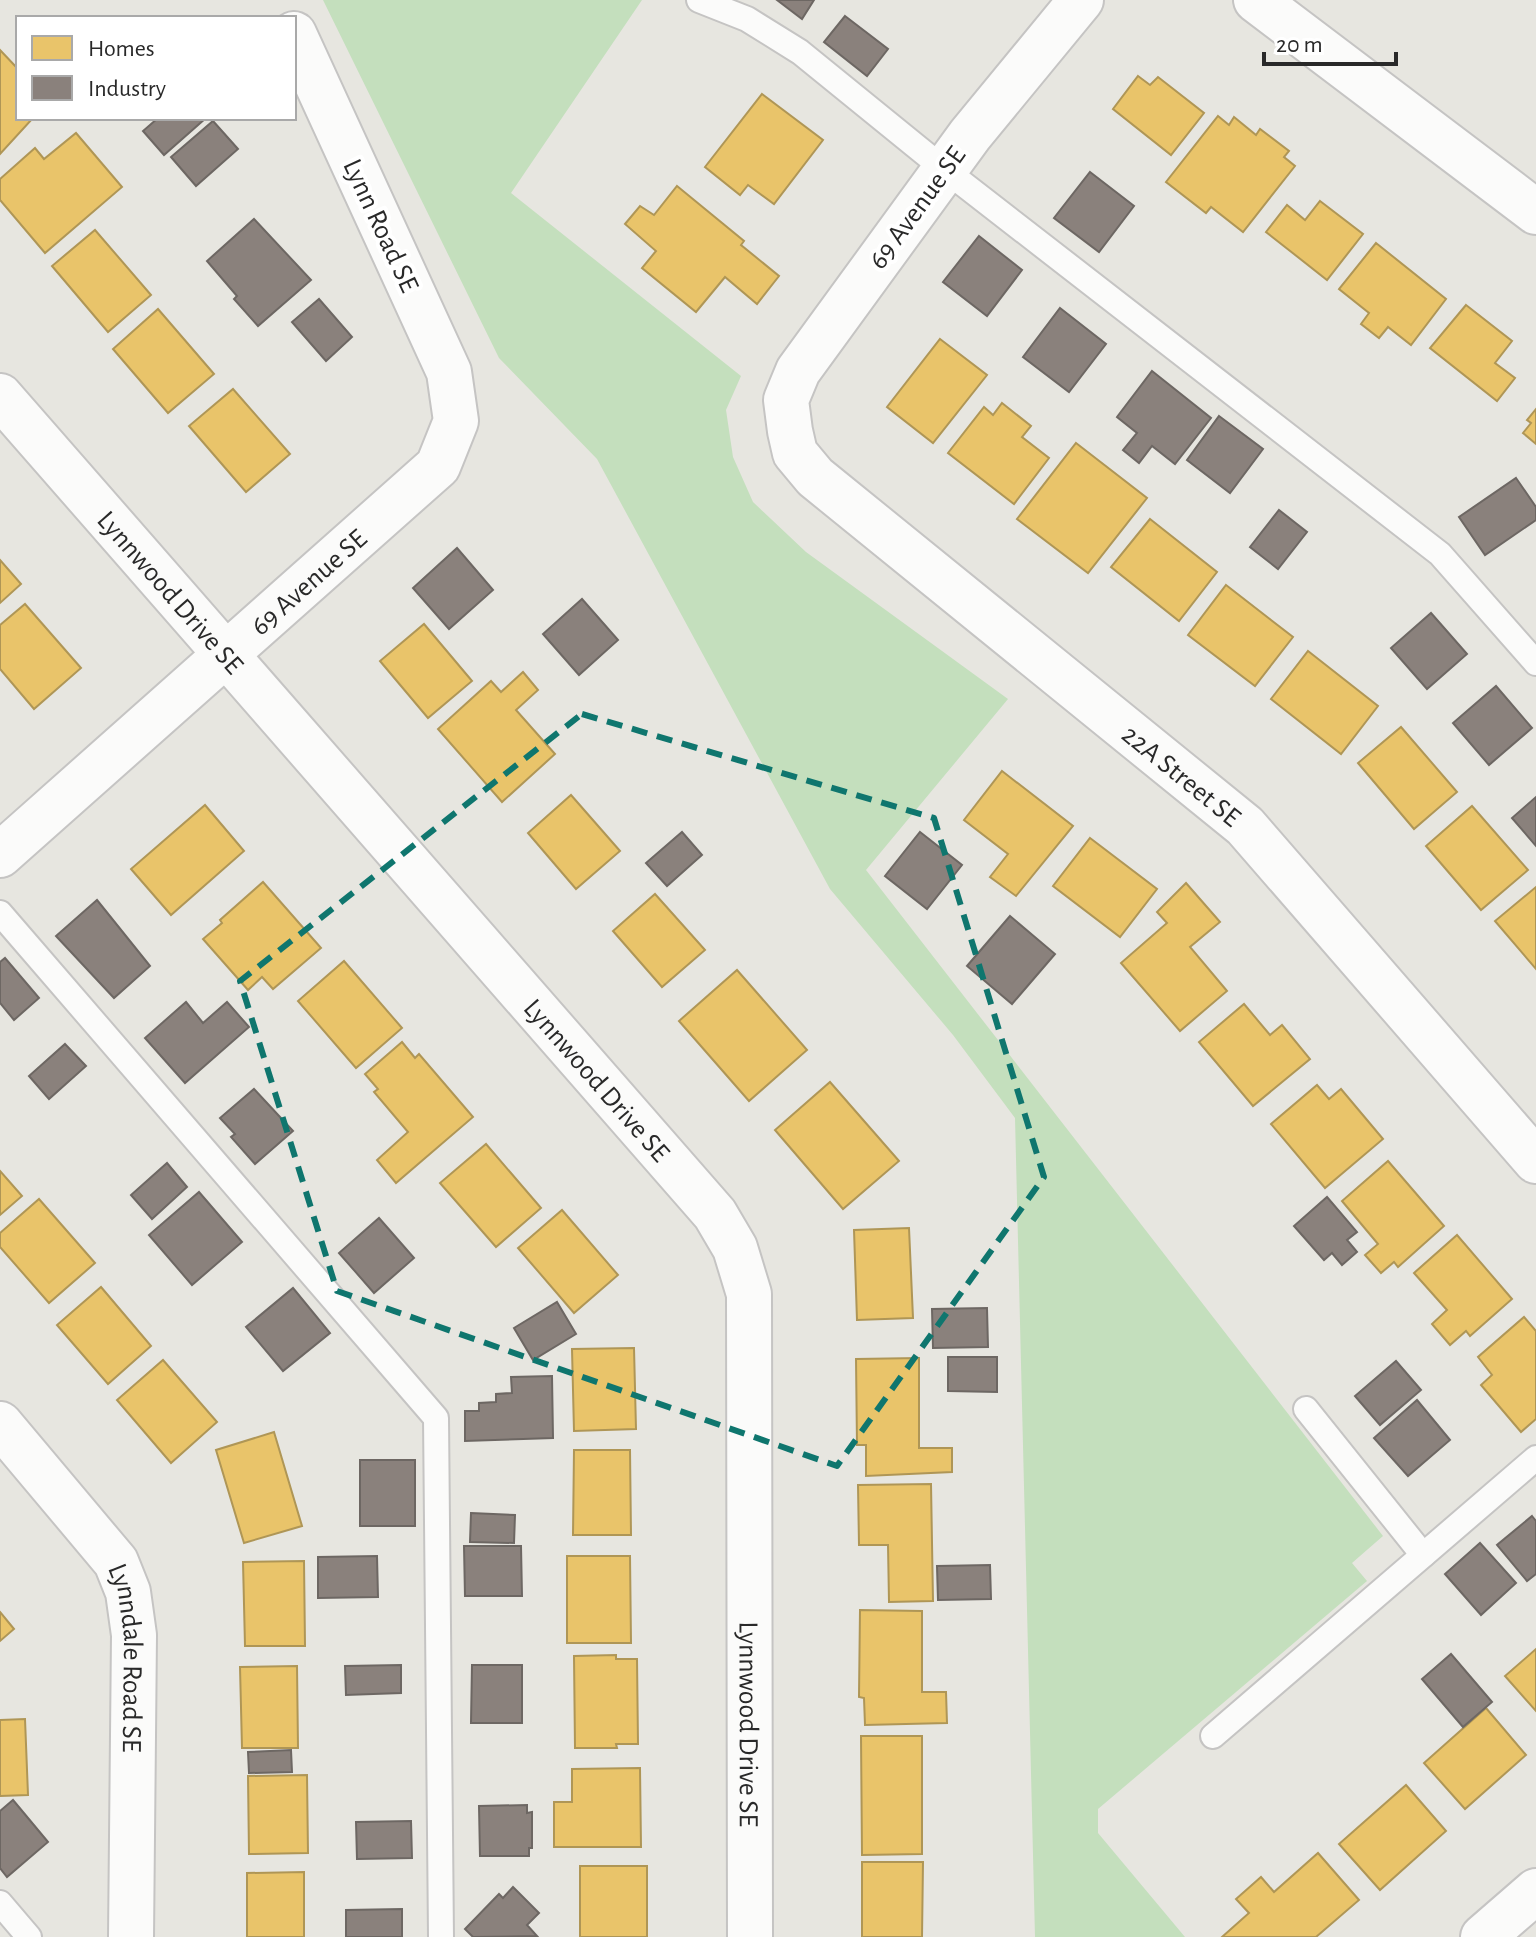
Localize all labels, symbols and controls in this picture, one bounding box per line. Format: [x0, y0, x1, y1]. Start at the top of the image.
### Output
legend [16, 16, 296, 120]
scale bar [1264, 16, 1396, 66]
text: 20 m [1276, 33, 1323, 57]
text: Homes [88, 37, 155, 61]
text: Industry [88, 77, 166, 101]
street label: 69 Avenue SE [864, 142, 971, 275]
street label: Lynn Road SE [337, 155, 423, 297]
street label: Lynnwood Drive SE [91, 506, 248, 680]
street label: 69 Avenue SE [246, 525, 373, 641]
street label: 22A Street SE [1116, 720, 1245, 833]
street label: Lynnwood Drive SE [518, 994, 674, 1168]
street label: Lynndale Road SE [102, 1560, 147, 1752]
street label: Lynnwood Drive SE [734, 1621, 762, 1827]

